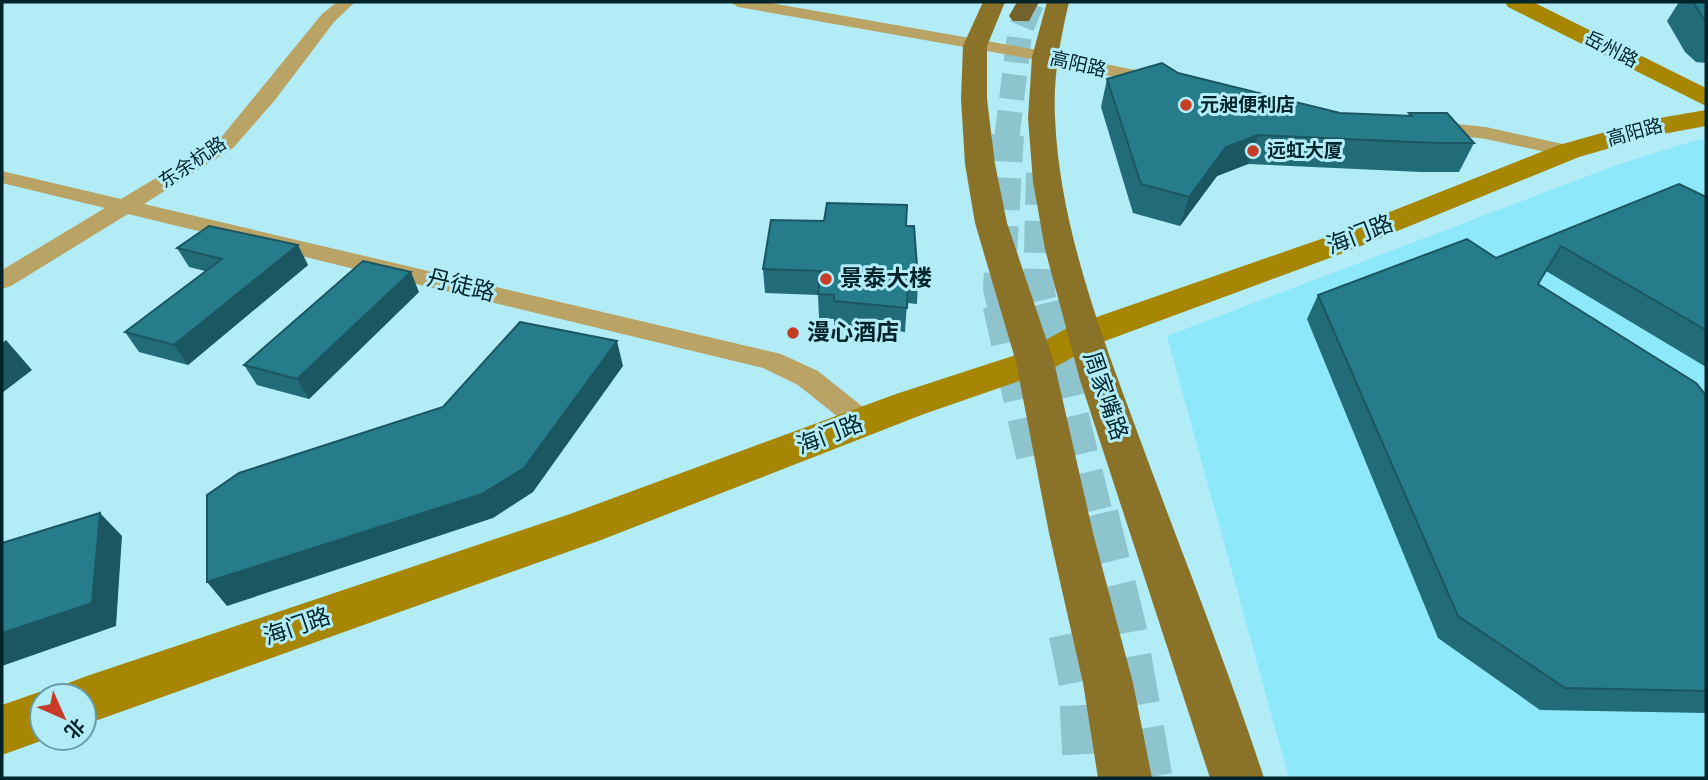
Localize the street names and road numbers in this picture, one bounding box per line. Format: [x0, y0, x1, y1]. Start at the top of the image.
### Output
street label: 岳州路 [1580, 27, 1642, 73]
street label: 高阳路 [1048, 47, 1108, 83]
street label: 高阳路 [1604, 115, 1666, 151]
street label: 东余杭路 [155, 132, 231, 194]
street label: 海门路 [1323, 210, 1397, 260]
street label: 丹徒路 [424, 264, 498, 308]
street label: 周家嘴路 [1077, 348, 1133, 444]
street label: 海门路 [793, 410, 867, 460]
street label: 海门路 [260, 603, 334, 651]

